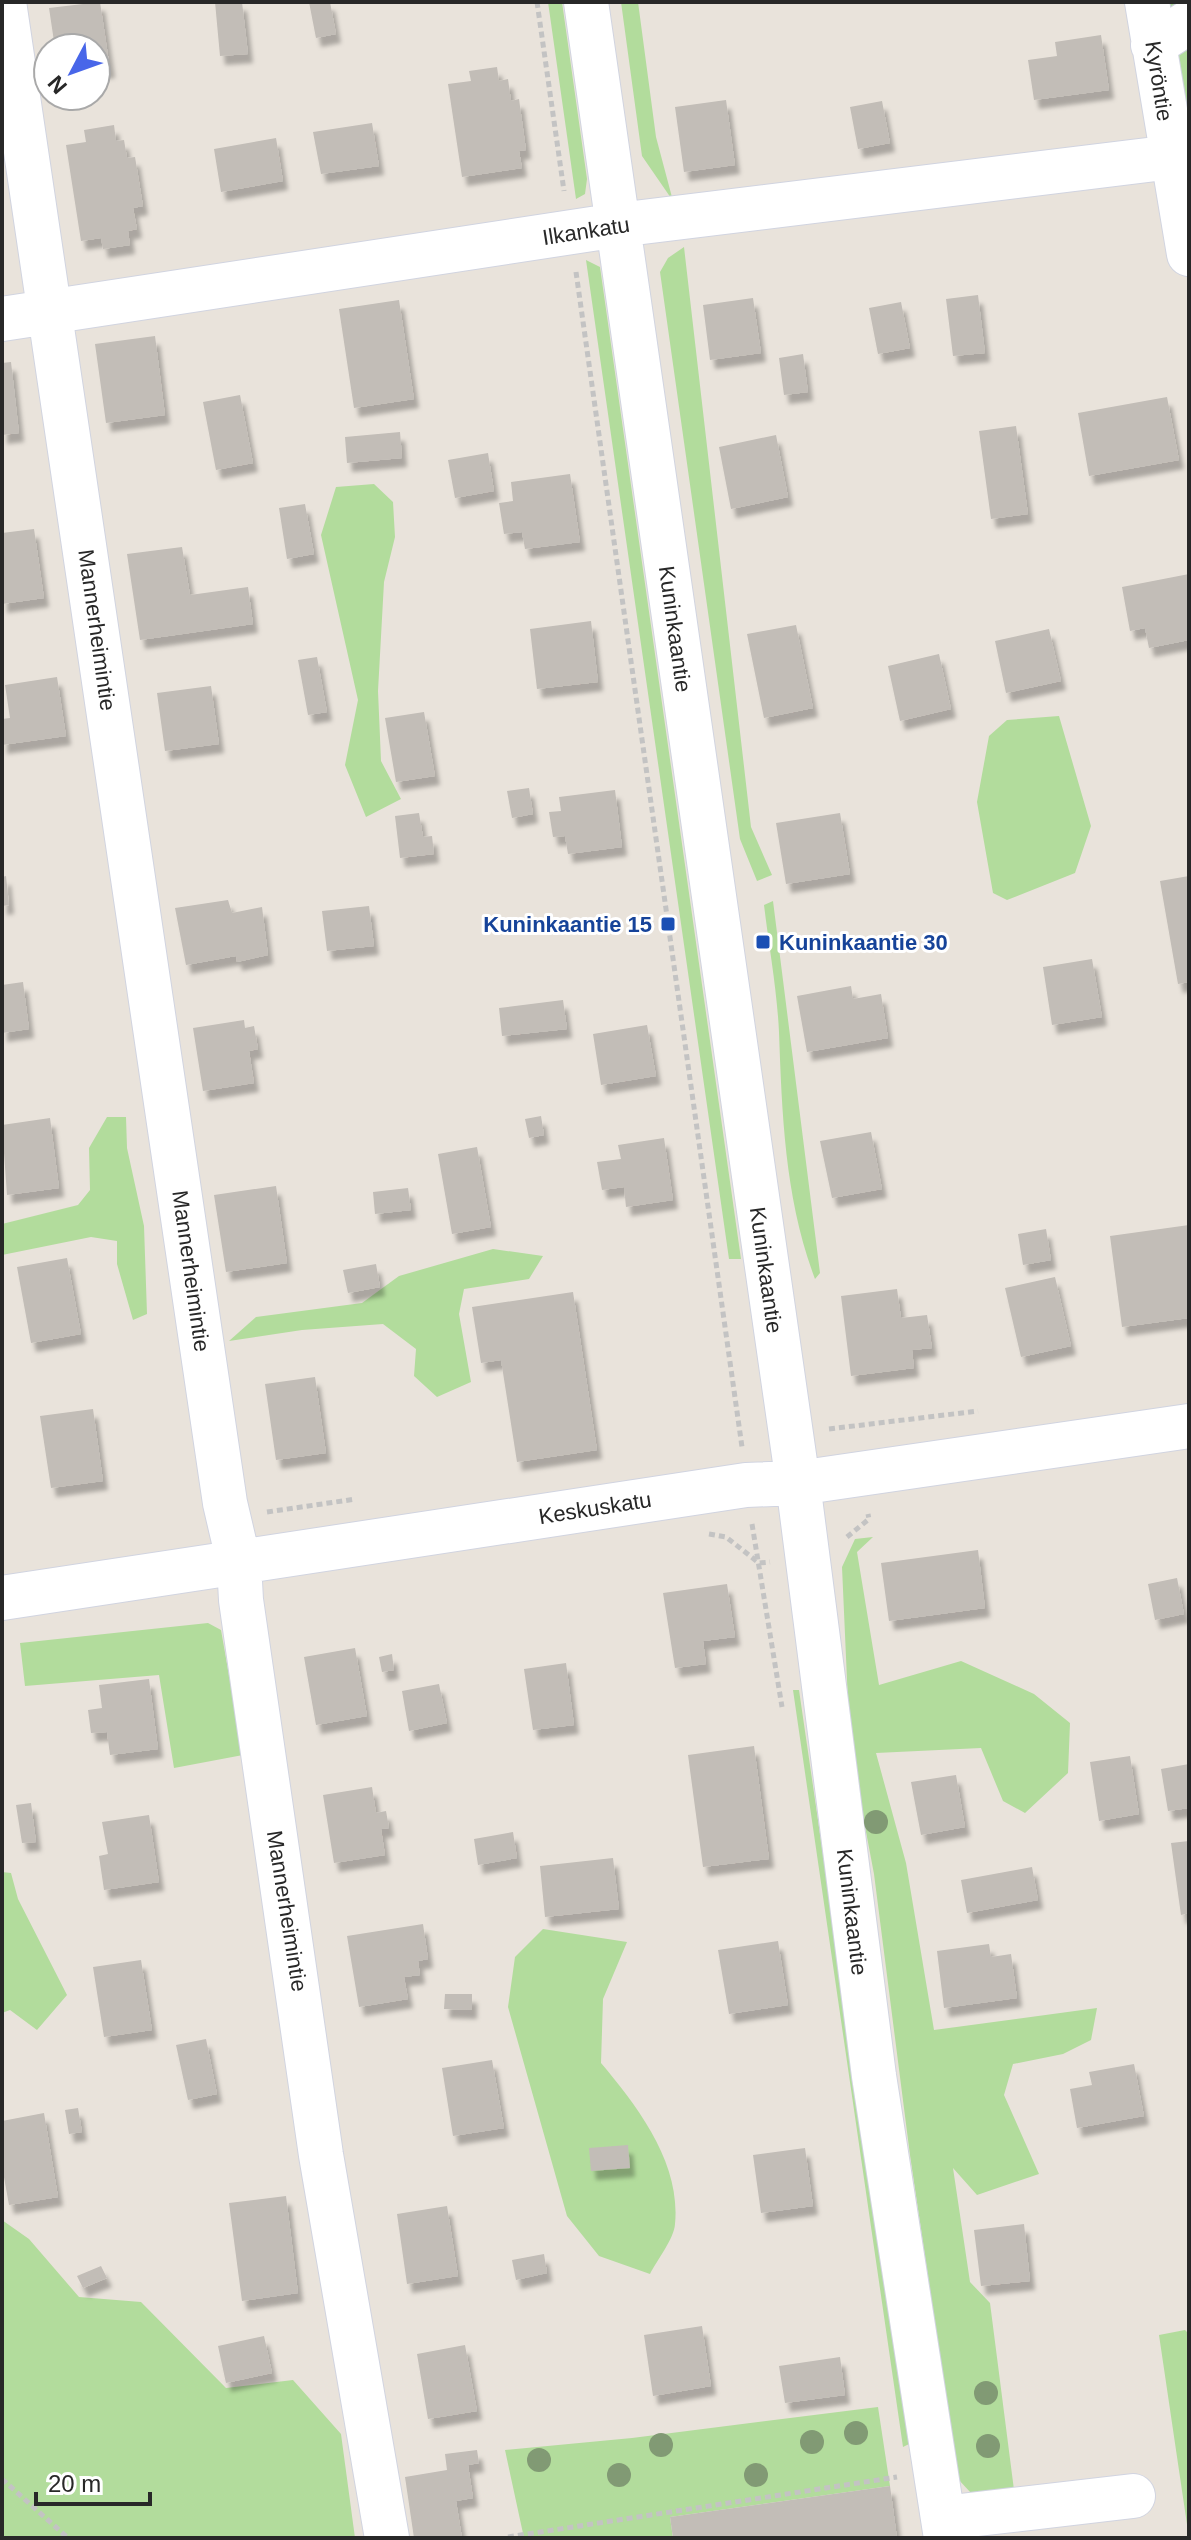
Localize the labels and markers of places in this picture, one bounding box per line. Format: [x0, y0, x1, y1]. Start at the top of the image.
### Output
place label: Kuninkaantie 15 [483, 912, 652, 937]
marker: Kuninkaantie 15 [659, 915, 677, 933]
place label: Kuninkaantie 30 [779, 930, 948, 955]
marker: Kuninkaantie 30 [754, 933, 772, 951]

